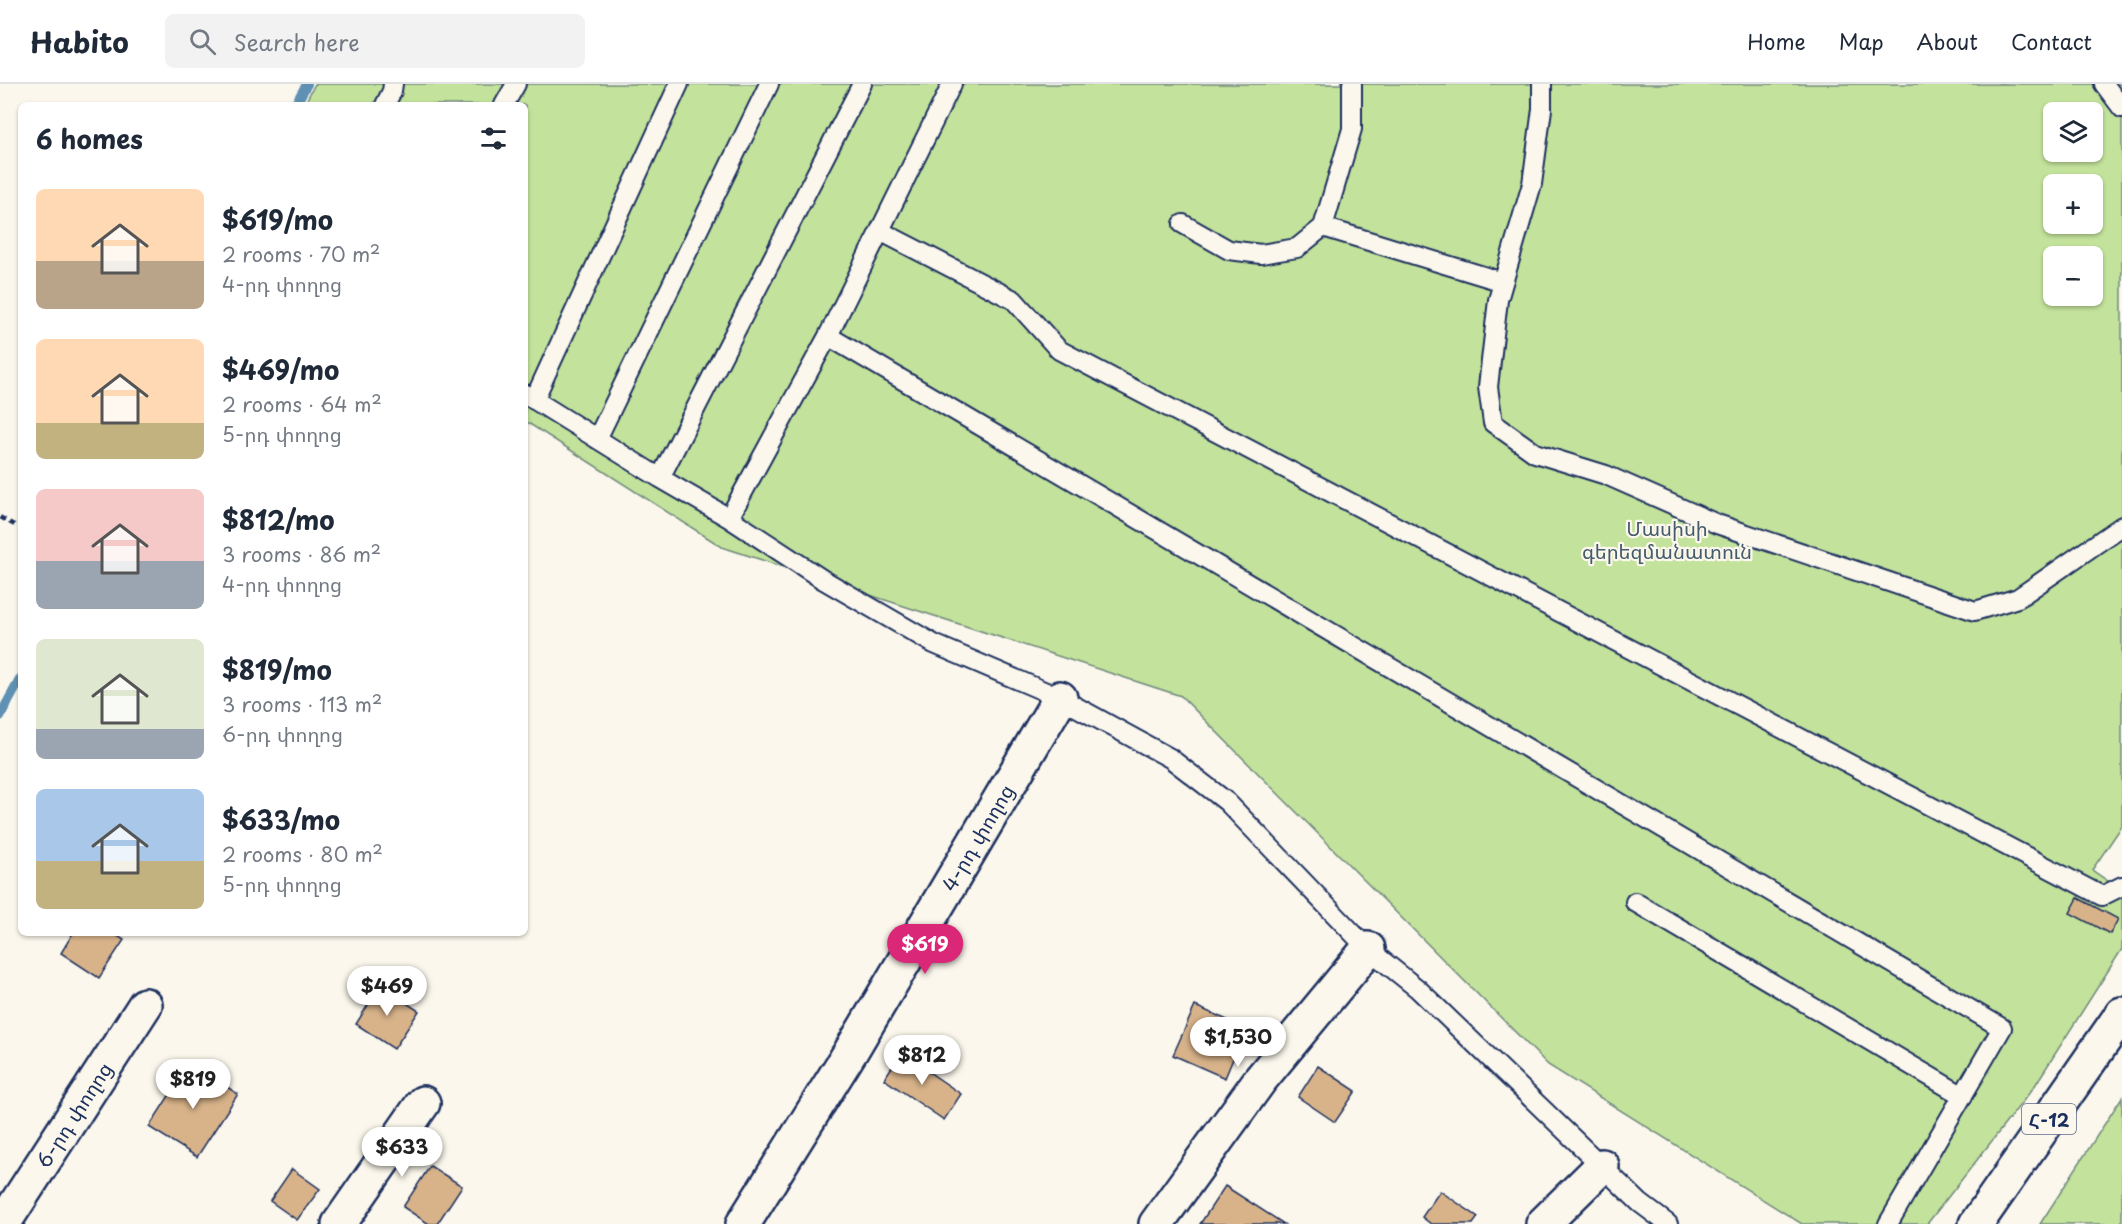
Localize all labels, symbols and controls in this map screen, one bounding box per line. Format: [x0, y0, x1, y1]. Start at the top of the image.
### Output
search box [165, 14, 585, 68]
text: Habito [30, 20, 129, 63]
icon: search [186, 25, 219, 58]
text: Search here [234, 25, 360, 58]
text: Home [1747, 25, 1806, 57]
text: Map [1839, 25, 1884, 57]
text: About [1917, 25, 1978, 57]
text: Contact [2011, 25, 2092, 57]
map controls [2043, 102, 2103, 306]
button: layers [2043, 102, 2103, 162]
text: 6 homes [36, 119, 143, 158]
icon: filters [477, 122, 510, 155]
button: + [2043, 174, 2103, 234]
text: $619/mo [222, 200, 333, 239]
icon: home [84, 213, 156, 285]
text: 2 rooms · 70 m² [222, 239, 380, 269]
button: − [2043, 246, 2103, 306]
text: 4-րդ փողոց [222, 269, 342, 299]
text: $469/mo [222, 350, 339, 389]
icon: home [84, 363, 156, 435]
text: 2 rooms · 64 m² [222, 389, 382, 419]
text: 5-րդ փողոց [222, 419, 342, 449]
text: $812/mo [222, 500, 335, 539]
icon: home [84, 513, 156, 585]
park label: Մասիսի գերեզմանատուն [1582, 513, 1752, 566]
text: 3 rooms · 86 m² [222, 539, 381, 569]
text: 4-րդ փողոց [222, 569, 342, 599]
text: $819/mo [222, 650, 332, 689]
icon: home [84, 663, 156, 735]
text: 3 rooms · 113 m² [222, 689, 382, 719]
text: 6-րդ փողոց [222, 719, 343, 749]
street label: 4-րդ փողոց [934, 778, 1021, 897]
text: $633/mo [222, 800, 340, 839]
icon: home [84, 813, 156, 885]
text: 2 rooms · 80 m² [222, 839, 383, 869]
text: 5-րդ փողոց [222, 869, 342, 899]
pin: $619 [889, 924, 961, 975]
text: $619 [901, 928, 949, 958]
pin: $469 [351, 966, 423, 1017]
text: $469 [361, 970, 413, 1000]
pin: $1,530 [1189, 1017, 1287, 1068]
text: $1,530 [1204, 1021, 1272, 1051]
pin: $812 [886, 1035, 958, 1086]
text: $812 [898, 1039, 946, 1069]
street label: 6-րդ փողոց [28, 1056, 119, 1174]
pin: $819 [157, 1059, 229, 1110]
text: $819 [170, 1063, 216, 1093]
road number: Հ-12 [2022, 1104, 2076, 1134]
pin: $633 [366, 1127, 438, 1178]
text: $633 [376, 1131, 428, 1161]

